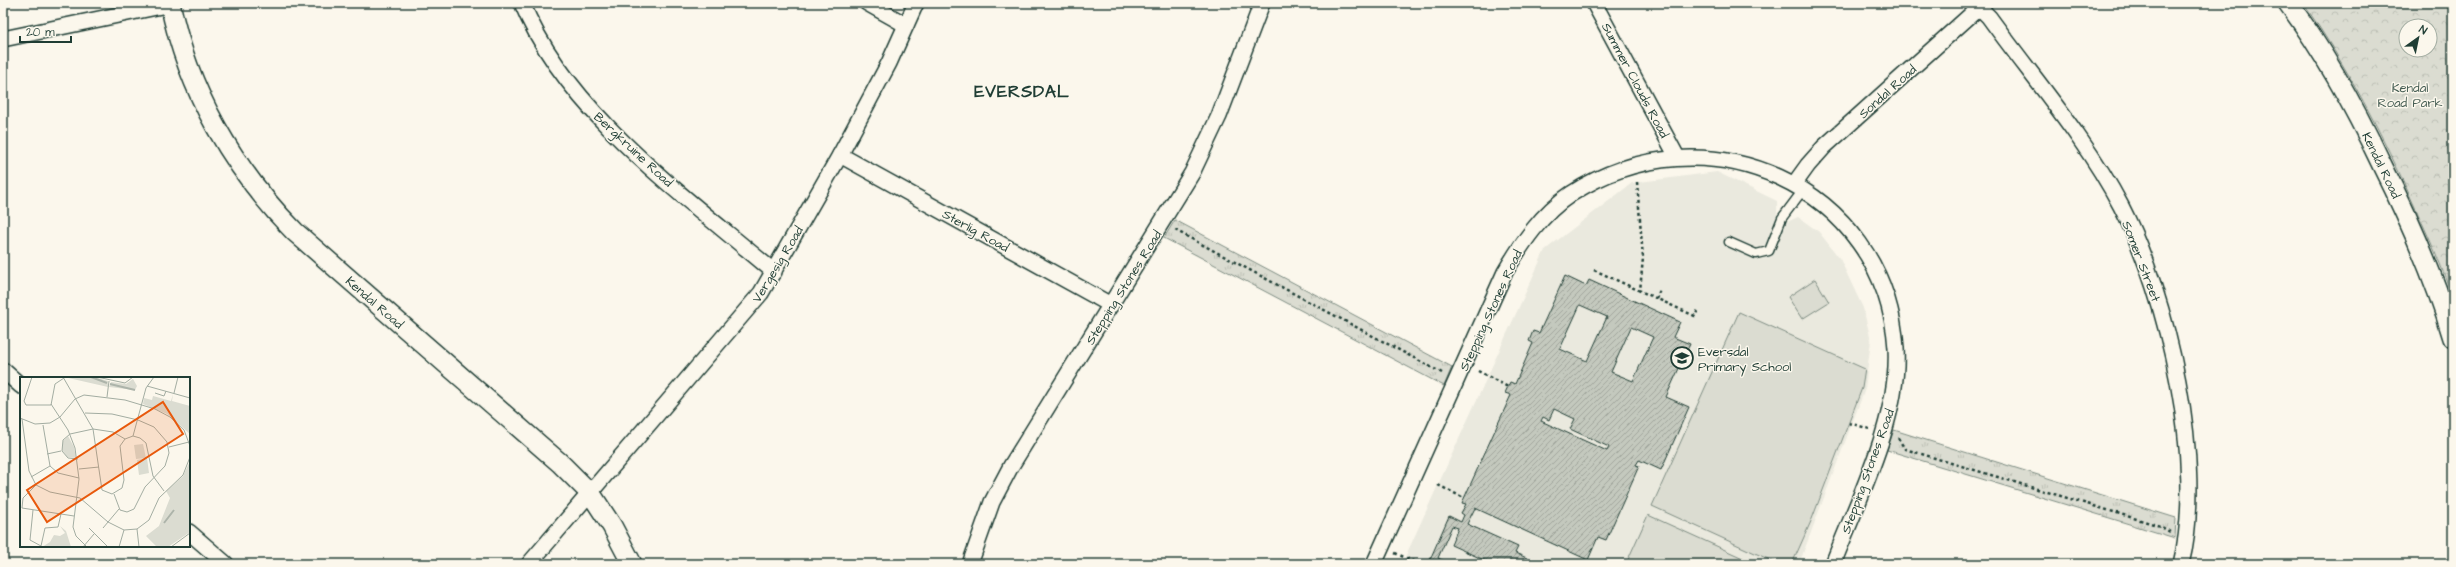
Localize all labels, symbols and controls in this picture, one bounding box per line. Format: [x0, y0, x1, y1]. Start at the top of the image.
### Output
scale bar [20, 18, 71, 44]
north arrow [2398, 18, 2438, 58]
street label: Summer Clouds Road [1597, 20, 1673, 142]
text: N [2416, 22, 2430, 38]
text: 20 m [26, 24, 55, 41]
street label: Sondal Road [1855, 61, 1921, 123]
park label: Kendal Road Park [2377, 79, 2443, 112]
district label: EVERSDAL [974, 80, 1070, 104]
street label: Bergkruine Road [589, 108, 677, 192]
street label: Kendal Road [2357, 129, 2405, 202]
street label: Sterlig Road [938, 205, 1012, 258]
street label: Somer Street [2117, 218, 2165, 305]
street label: Vergesig Road [748, 223, 809, 307]
street label: Stepping Stones Road [1081, 227, 1167, 349]
street label: Stepping Stones Road [1455, 247, 1528, 374]
street label: Kendal Road [341, 272, 408, 333]
place label: Eversdal Primary School [1698, 343, 1791, 377]
school or university icon: Eversdal Primary School [1669, 345, 1695, 371]
inset map [20, 377, 190, 547]
street label: Stepping Stones Road [1837, 406, 1900, 537]

